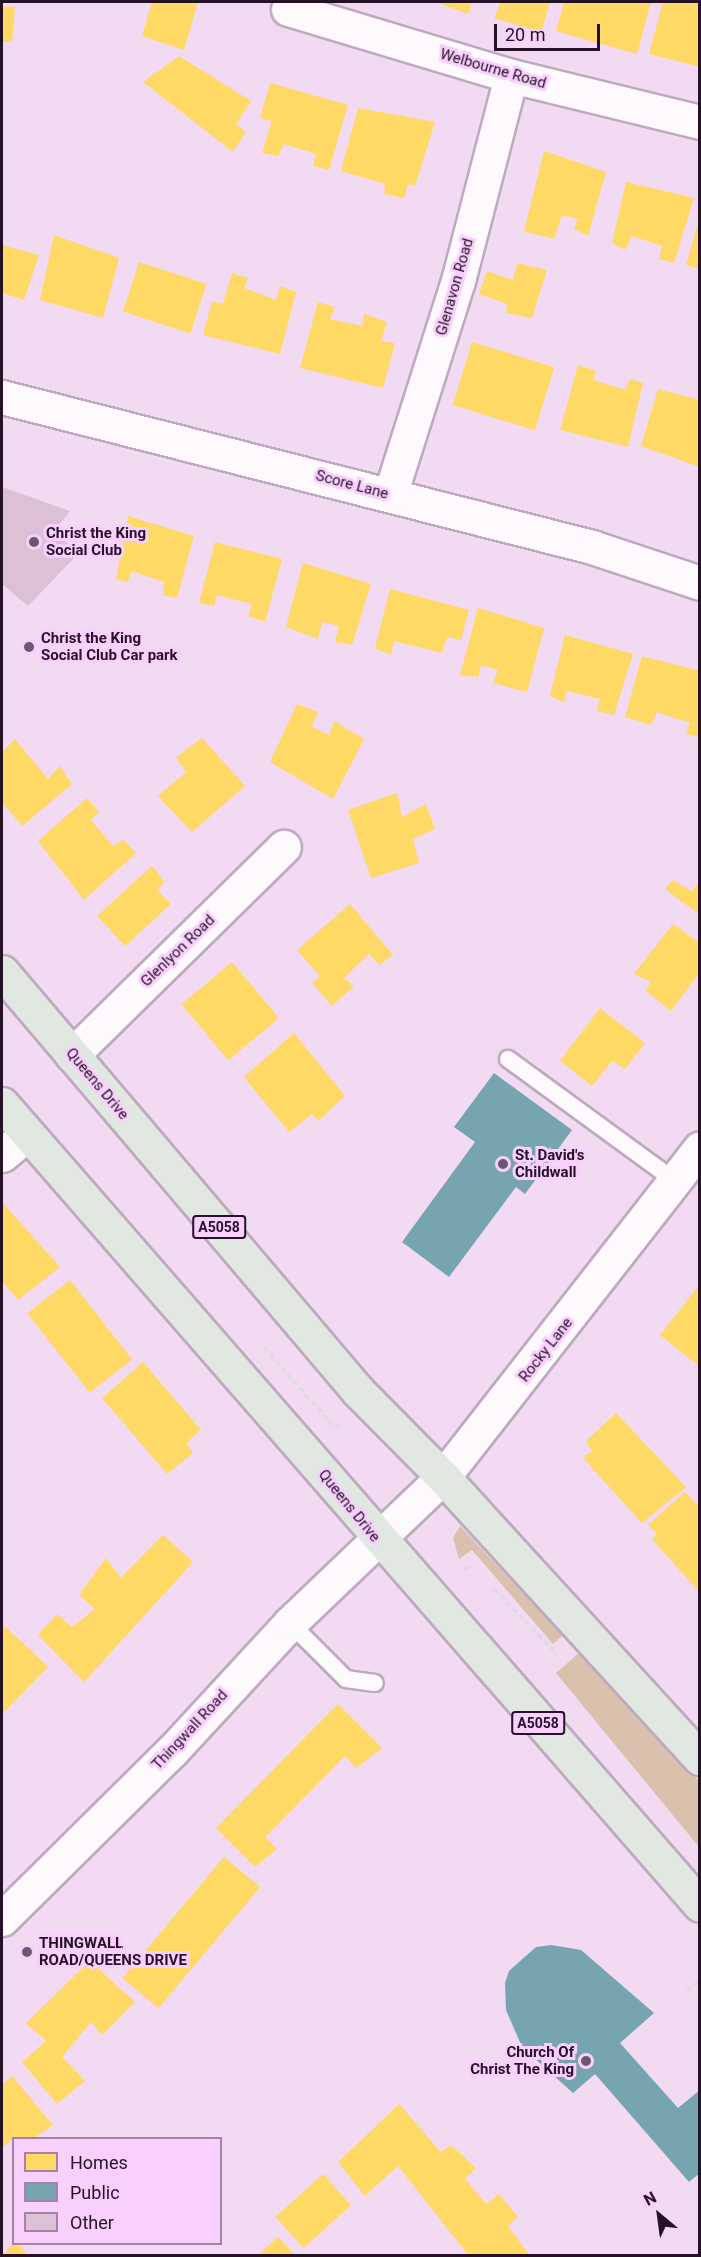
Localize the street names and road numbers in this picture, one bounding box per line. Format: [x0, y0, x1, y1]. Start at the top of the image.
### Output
street label: Welbourne Road [438, 45, 548, 93]
street label: Glenavon Road [433, 236, 477, 338]
street label: Score Lane [314, 467, 390, 503]
street label: Glenlyon Road [137, 911, 219, 991]
street label: Queens Drive [62, 1045, 132, 1123]
road number: A5058 [192, 1216, 246, 1238]
street label: Rocky Lane [515, 1314, 577, 1386]
street label: Queens Drive [314, 1466, 384, 1546]
street label: Thingwall Road [148, 1686, 232, 1774]
road number: A5058 [511, 1712, 565, 1734]

